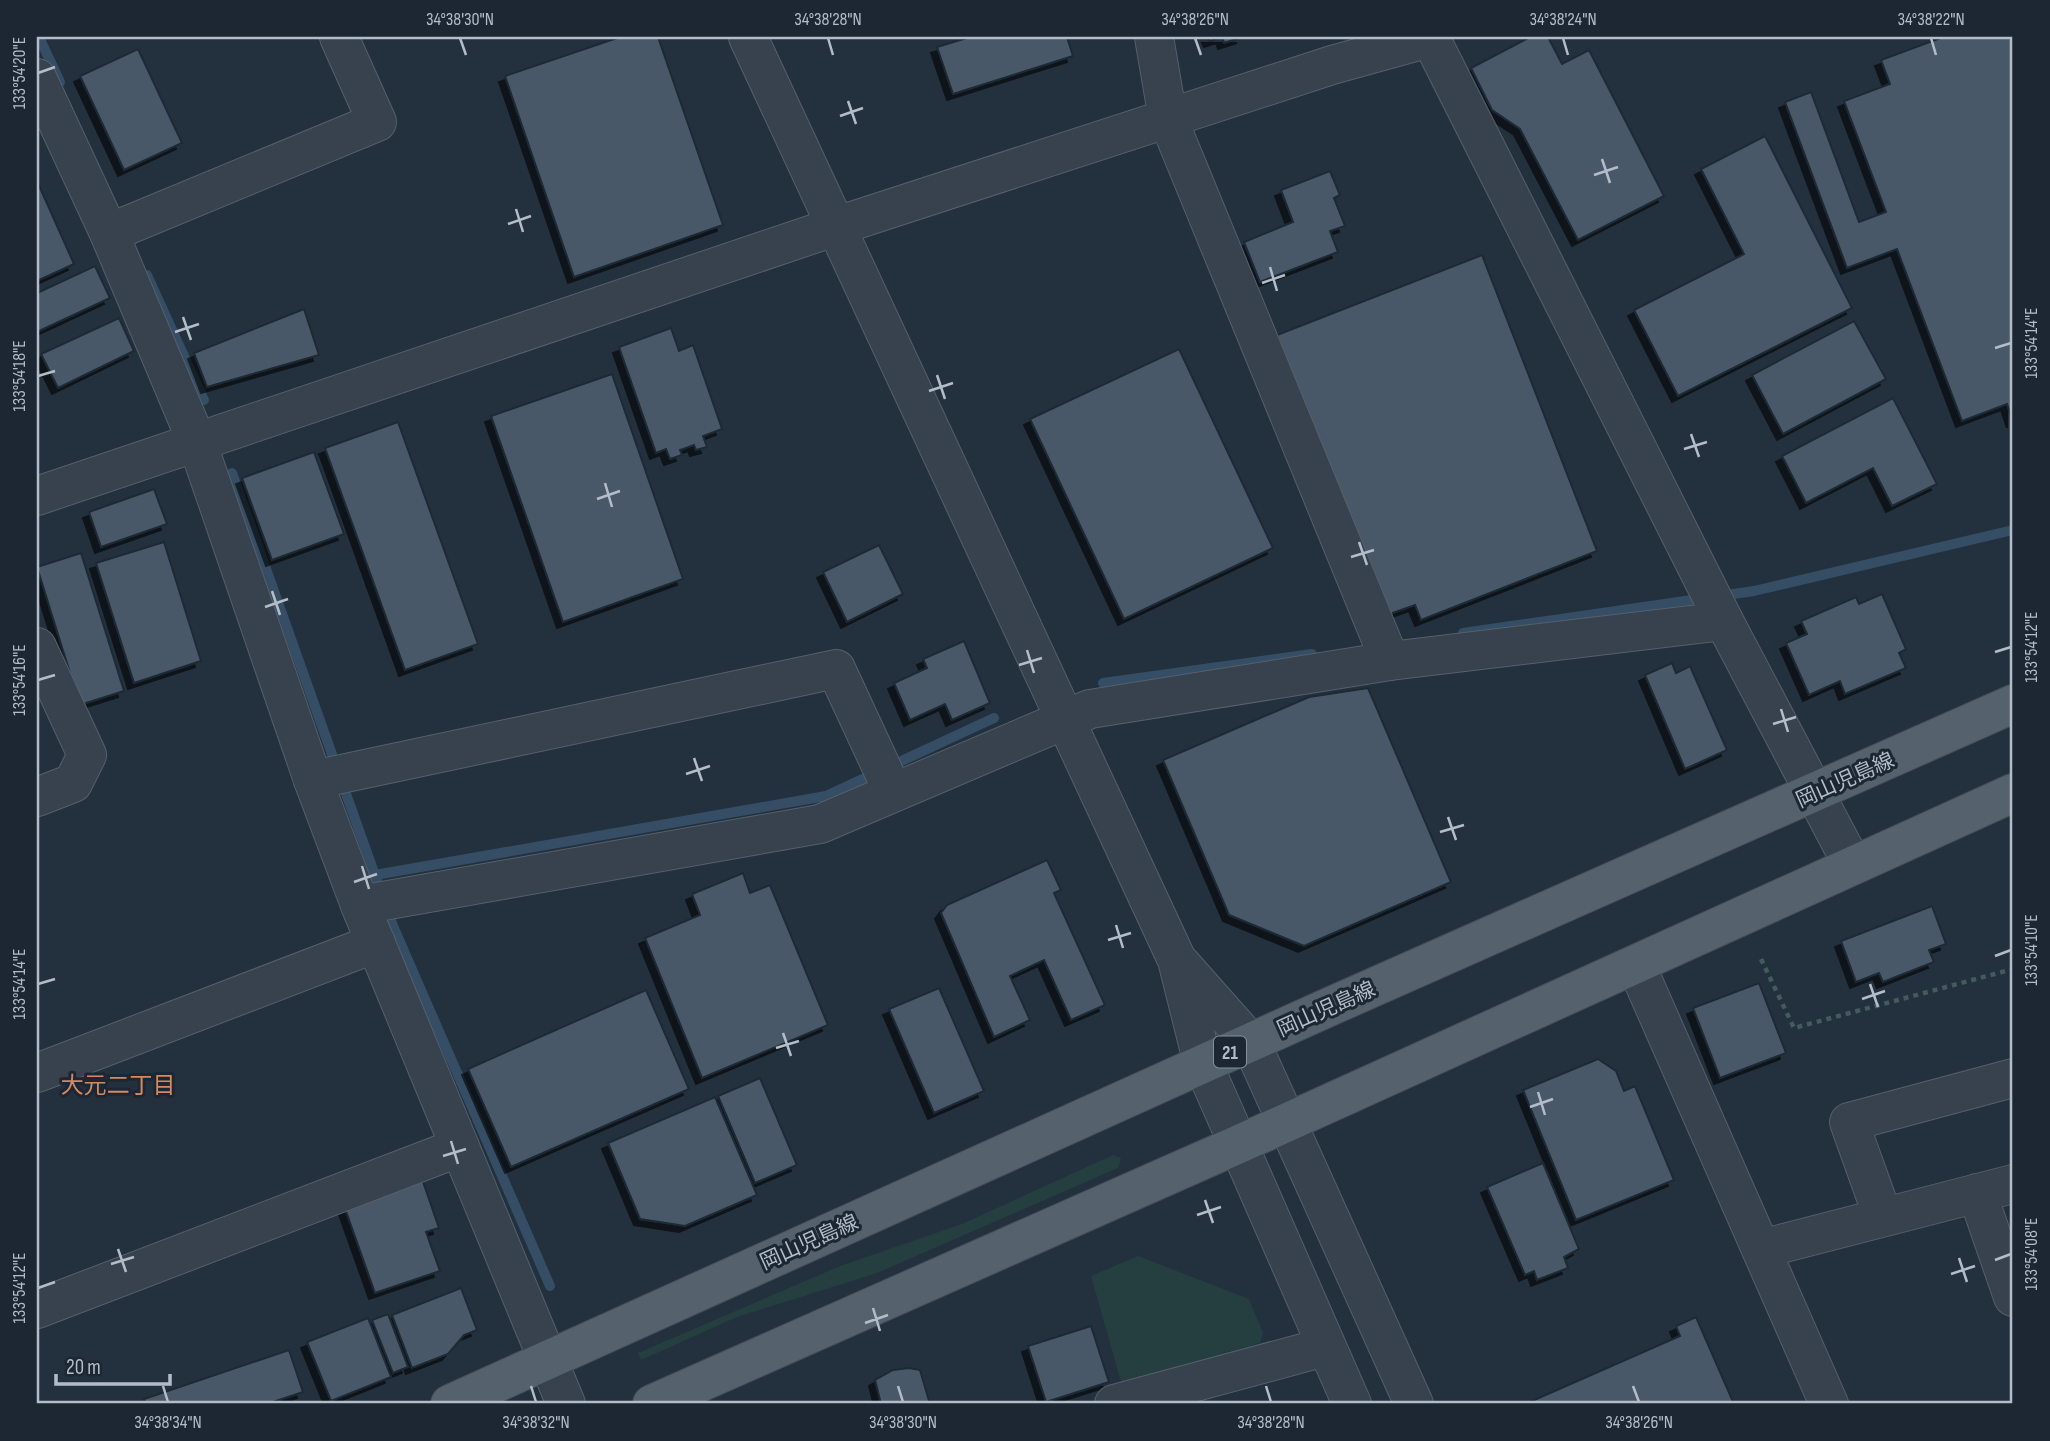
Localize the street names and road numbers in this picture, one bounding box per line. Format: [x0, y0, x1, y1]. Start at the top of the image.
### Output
street label: 岡山児島線 [1792, 748, 1898, 813]
street label: 岡山児島線 [1273, 977, 1379, 1042]
road number: 21 [1214, 1036, 1246, 1068]
street label: 岡山児島線 [756, 1210, 862, 1275]

